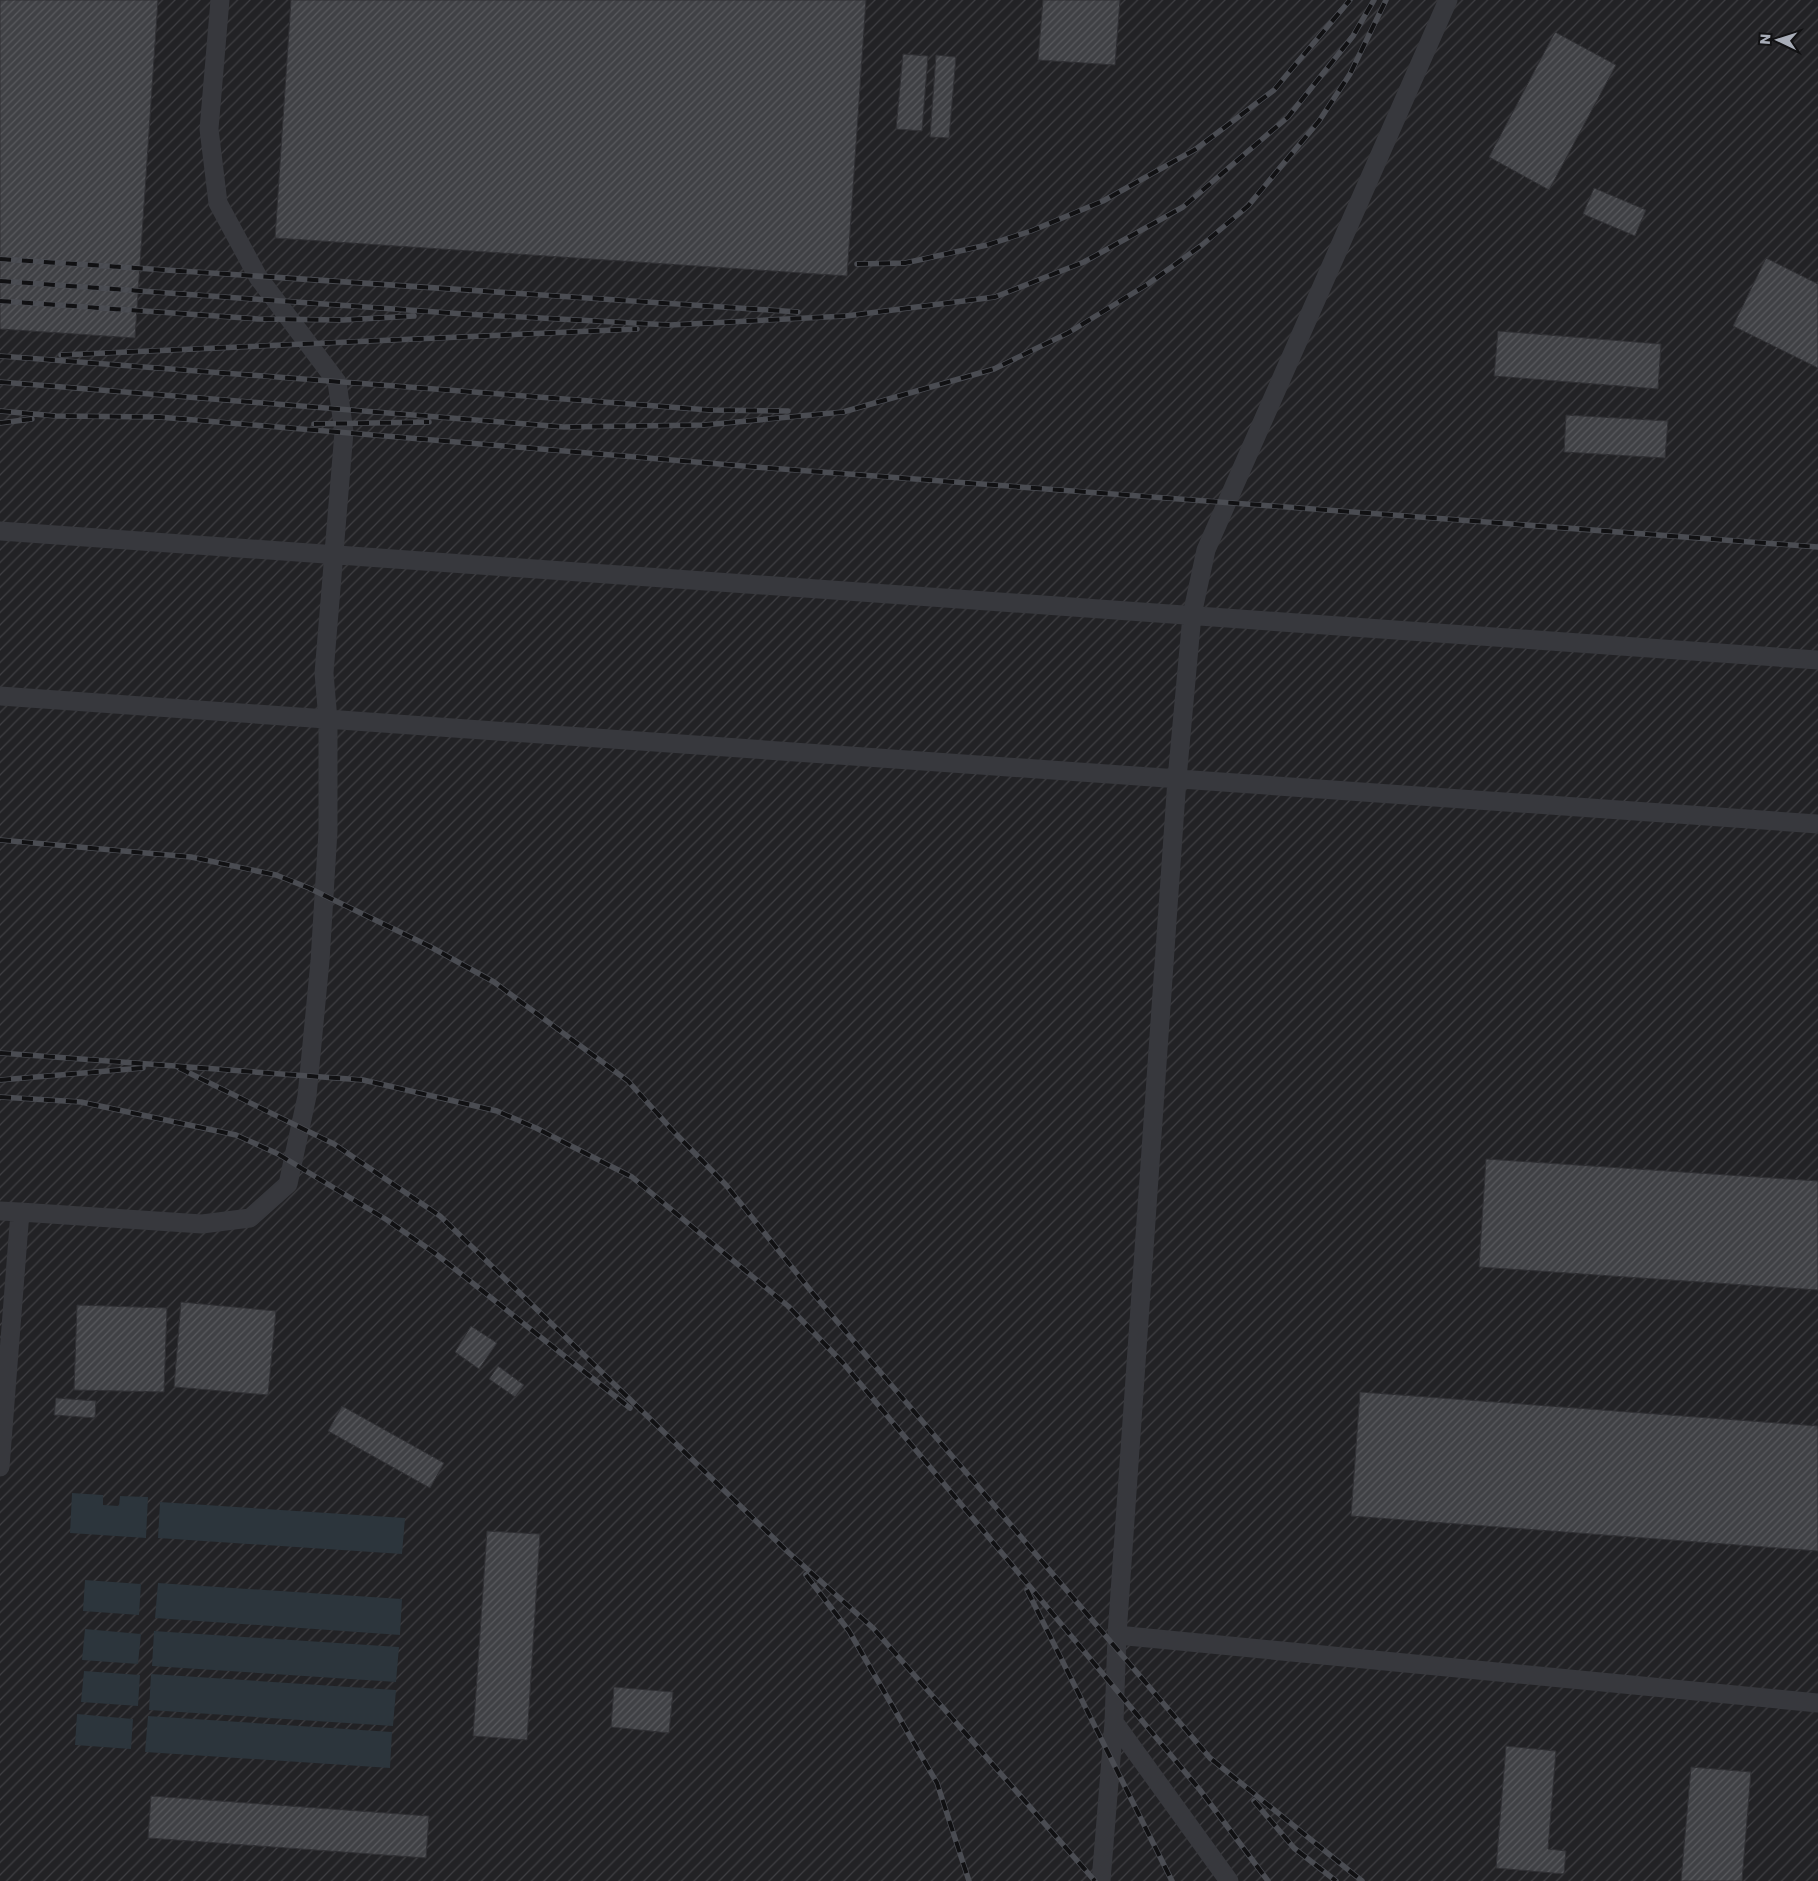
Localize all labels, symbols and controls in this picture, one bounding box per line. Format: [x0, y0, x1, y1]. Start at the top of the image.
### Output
north arrow [1753, 15, 1803, 65]
text: N [1755, 33, 1775, 45]

